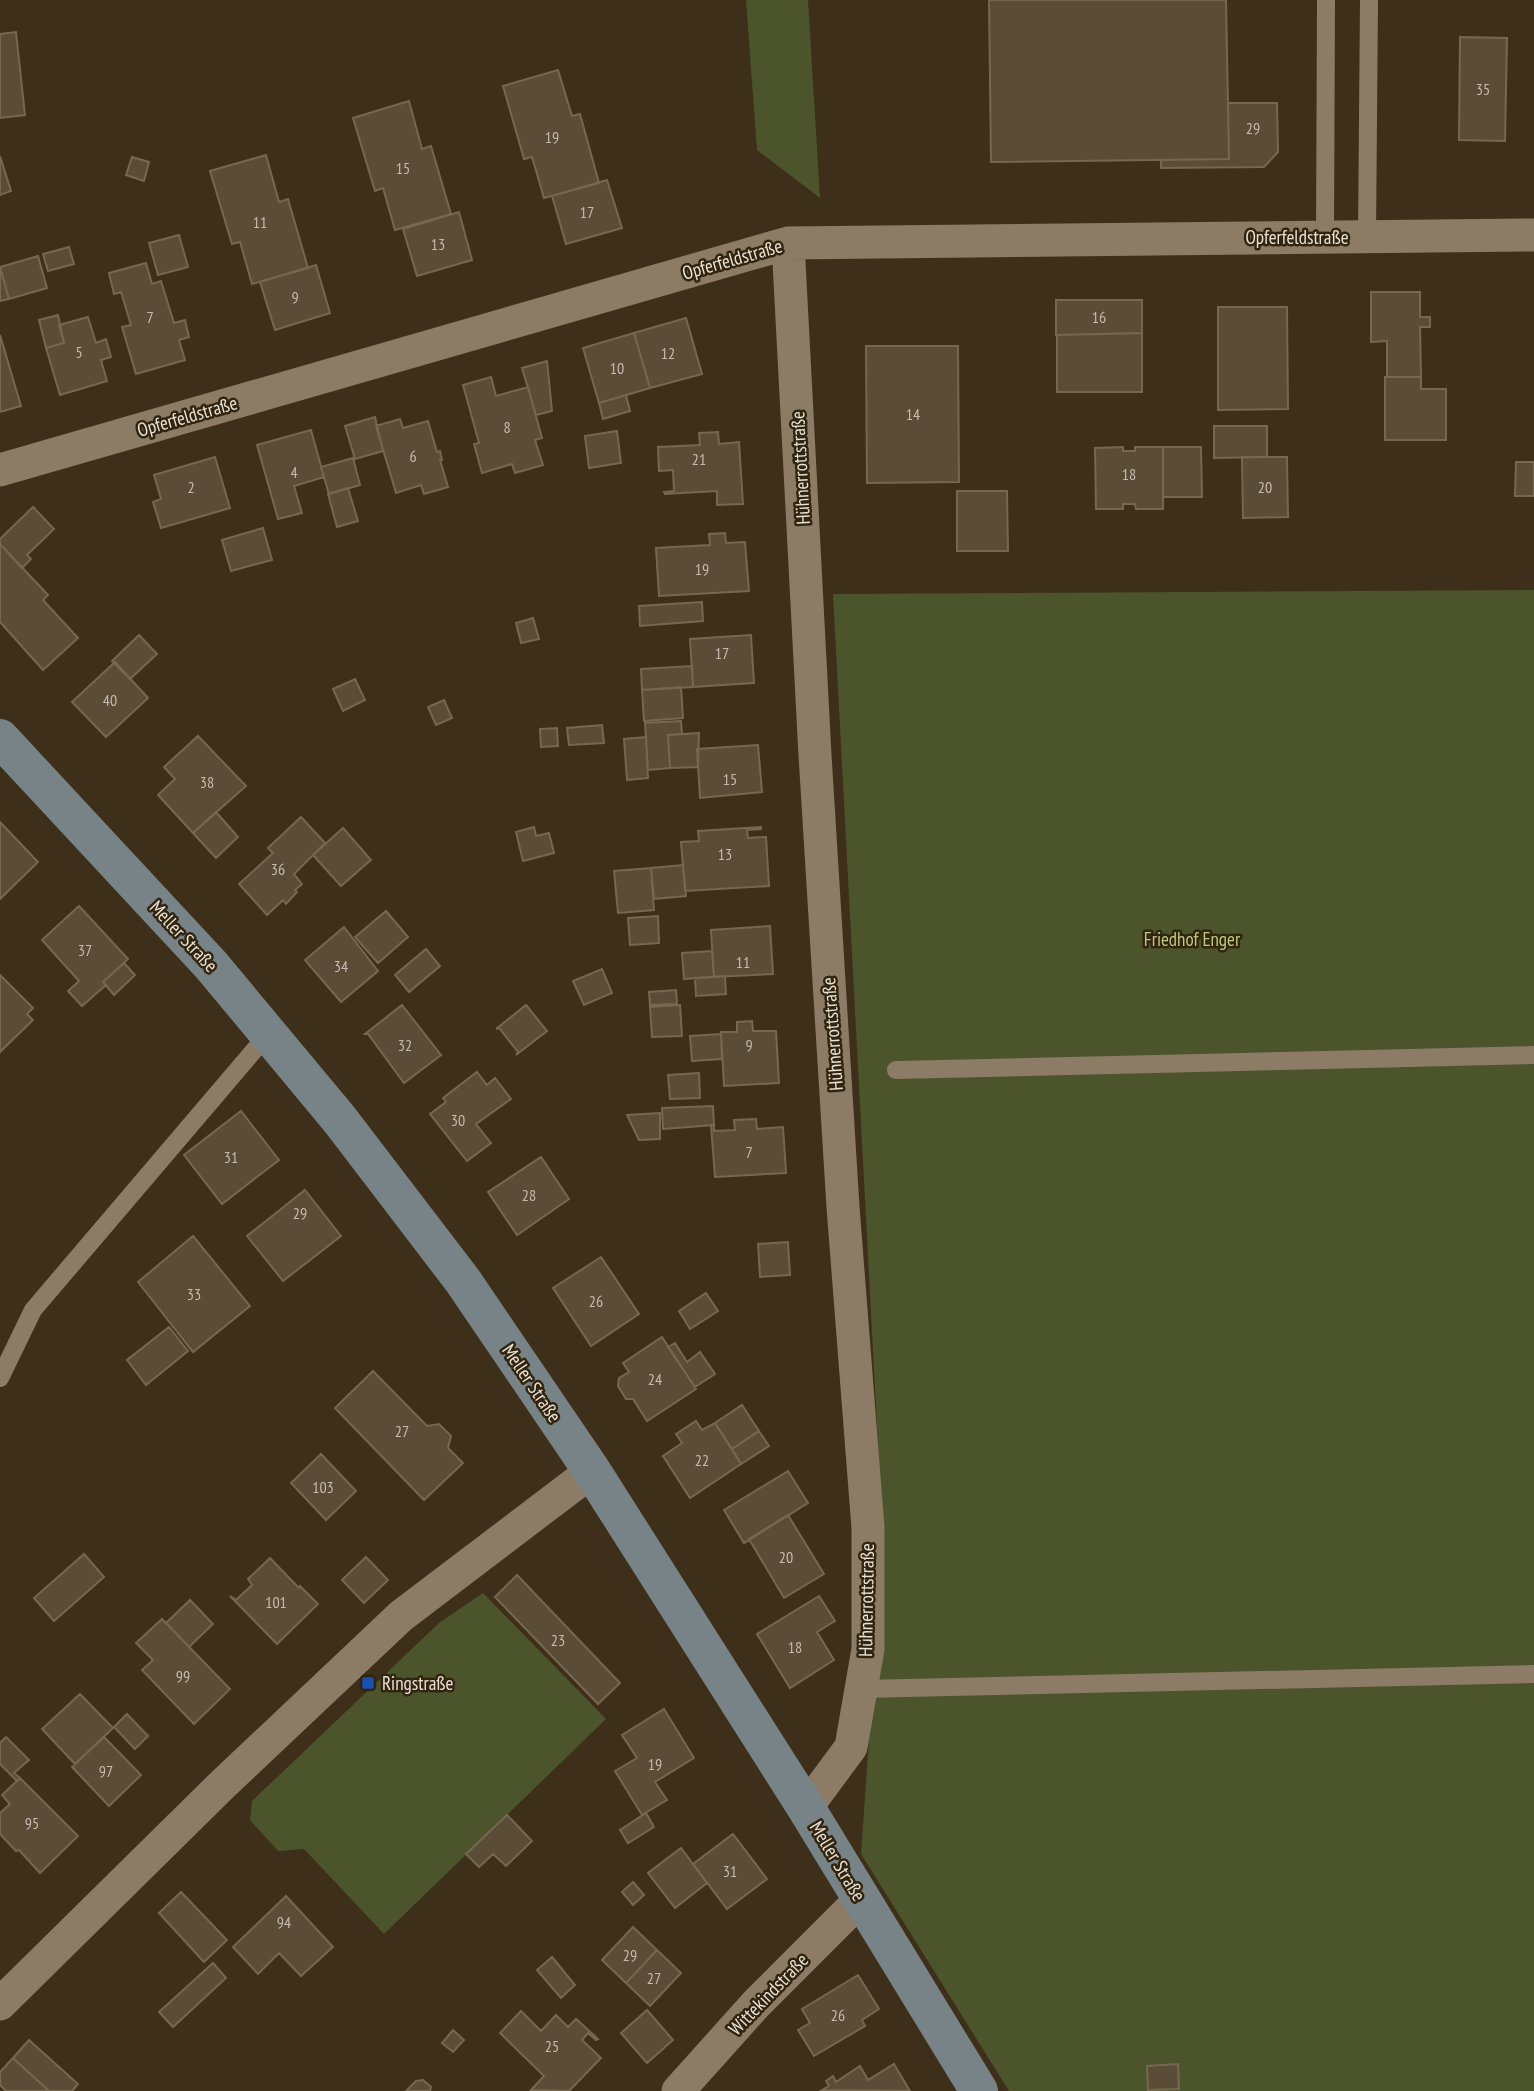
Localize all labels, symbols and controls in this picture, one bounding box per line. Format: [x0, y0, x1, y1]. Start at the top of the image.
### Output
house number: 35 [1476, 79, 1490, 99]
house number: 29 [1246, 118, 1260, 138]
house number: 19 [545, 127, 559, 147]
house number: 15 [396, 158, 410, 178]
house number: 17 [580, 202, 594, 222]
house number: 11 [253, 212, 267, 232]
street label: Opferfeldstraße [1245, 225, 1349, 249]
street label: Opferfeldstraße [679, 233, 785, 285]
house number: 13 [431, 234, 445, 254]
house number: 9 [291, 287, 299, 307]
house number: 7 [146, 307, 154, 327]
house number: 16 [1092, 307, 1106, 327]
house number: 5 [75, 342, 83, 362]
house number: 12 [661, 343, 675, 363]
house number: 10 [610, 358, 624, 378]
street label: Opferfeldstraße [134, 390, 240, 442]
house number: 14 [906, 404, 920, 424]
street label: Hühnerrottstraße [785, 410, 815, 525]
house number: 8 [503, 417, 511, 437]
house number: 6 [409, 446, 417, 466]
house number: 21 [692, 449, 706, 469]
house number: 4 [290, 462, 298, 482]
house number: 18 [1122, 464, 1136, 484]
house number: 2 [187, 477, 195, 497]
house number: 20 [1258, 477, 1272, 497]
house number: 19 [695, 559, 709, 579]
house number: 17 [715, 643, 729, 663]
house number: 40 [103, 690, 117, 710]
house number: 15 [723, 769, 737, 789]
house number: 38 [200, 772, 214, 792]
house number: 13 [718, 844, 732, 864]
house number: 36 [271, 859, 285, 879]
street label: Meller Straße [145, 895, 223, 977]
park label: Friedhof Enger [1144, 927, 1241, 951]
house number: 37 [78, 940, 92, 960]
house number: 11 [736, 952, 750, 972]
house number: 34 [334, 956, 348, 976]
street label: Hühnerrottstraße [816, 976, 848, 1092]
house number: 32 [398, 1035, 412, 1055]
house number: 9 [745, 1035, 753, 1055]
house number: 30 [451, 1110, 465, 1130]
house number: 7 [745, 1142, 753, 1162]
house number: 31 [224, 1147, 238, 1167]
house number: 28 [522, 1185, 536, 1205]
house number: 29 [293, 1203, 307, 1223]
house number: 33 [187, 1284, 201, 1304]
house number: 26 [589, 1291, 603, 1311]
street label: Meller Straße [497, 1339, 567, 1427]
house number: 24 [648, 1369, 662, 1389]
house number: 27 [395, 1421, 409, 1441]
house number: 22 [695, 1450, 709, 1470]
house number: 103 [312, 1477, 334, 1497]
street label: Hühnerrottstraße [853, 1543, 879, 1657]
house number: 20 [779, 1547, 793, 1567]
house number: 101 [265, 1592, 287, 1612]
house number: 23 [551, 1630, 565, 1650]
house number: 18 [788, 1637, 802, 1657]
house number: 99 [176, 1666, 190, 1686]
place label: Ringstraße [382, 1671, 454, 1695]
marker: Ringstraße [360, 1675, 376, 1691]
house number: 19 [648, 1754, 662, 1774]
house number: 97 [99, 1761, 113, 1781]
house number: 95 [25, 1813, 39, 1833]
street label: Meller Straße [805, 1817, 871, 1906]
house number: 31 [723, 1861, 737, 1881]
house number: 94 [277, 1912, 291, 1932]
house number: 29 [623, 1945, 637, 1965]
street label: Wittekindstraße [723, 1948, 813, 2040]
house number: 27 [647, 1968, 661, 1988]
house number: 26 [831, 2005, 845, 2025]
house number: 25 [545, 2036, 559, 2056]

